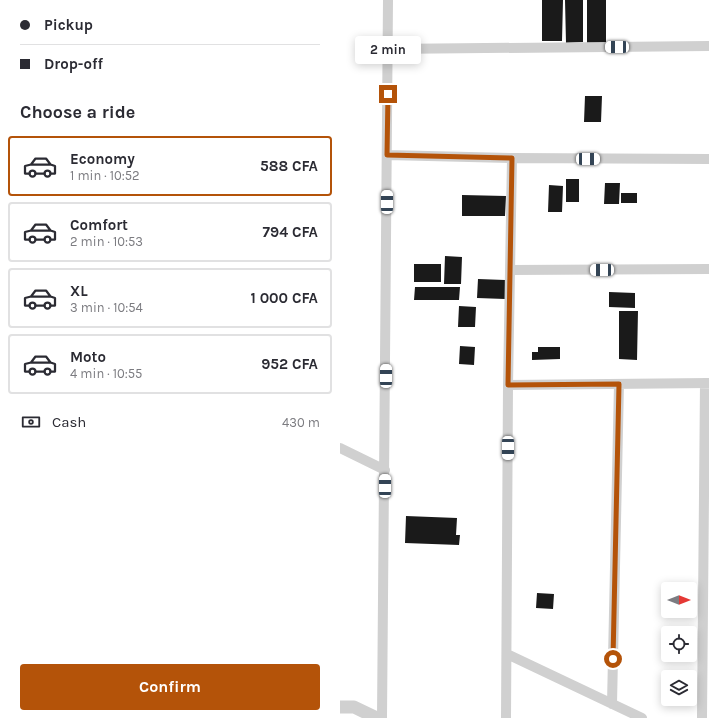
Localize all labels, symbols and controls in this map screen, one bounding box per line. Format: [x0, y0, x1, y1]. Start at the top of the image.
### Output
text: Pickup [44, 16, 93, 34]
callout: 2 min [355, 36, 421, 64]
car [605, 41, 629, 53]
text: 2 min [370, 42, 406, 57]
text: Drop-off [44, 55, 103, 73]
route end [379, 85, 397, 103]
text: Choose a ride [20, 101, 135, 123]
icon: car [22, 148, 58, 184]
text: Economy [70, 150, 135, 168]
car [576, 153, 600, 165]
text: 588 CFA [260, 157, 318, 175]
text: 1 min · 10:52 [70, 168, 140, 183]
car [381, 190, 393, 214]
icon: car [22, 214, 58, 250]
text: Comfort [70, 216, 128, 234]
text: 794 CFA [263, 223, 318, 241]
text: 2 min · 10:53 [70, 234, 143, 249]
car [590, 264, 614, 276]
icon: car [22, 280, 58, 316]
text: XL [70, 282, 88, 300]
text: 1 000 CFA [250, 289, 318, 307]
text: 3 min · 10:54 [70, 300, 143, 315]
icon: car [22, 346, 58, 382]
text: Moto [70, 348, 106, 366]
text: 952 CFA [261, 355, 318, 373]
car [380, 364, 392, 388]
text: 4 min · 10:55 [70, 366, 142, 381]
icon: cash [20, 411, 42, 433]
text: Cash [52, 413, 86, 431]
text: 430 m [282, 415, 320, 430]
car [502, 436, 514, 460]
car [379, 474, 391, 498]
north arrow [661, 582, 697, 618]
map controls [661, 582, 697, 706]
button: locate [661, 626, 697, 662]
route start [604, 650, 622, 668]
button: Confirm [20, 664, 320, 710]
button: layers [661, 670, 697, 706]

